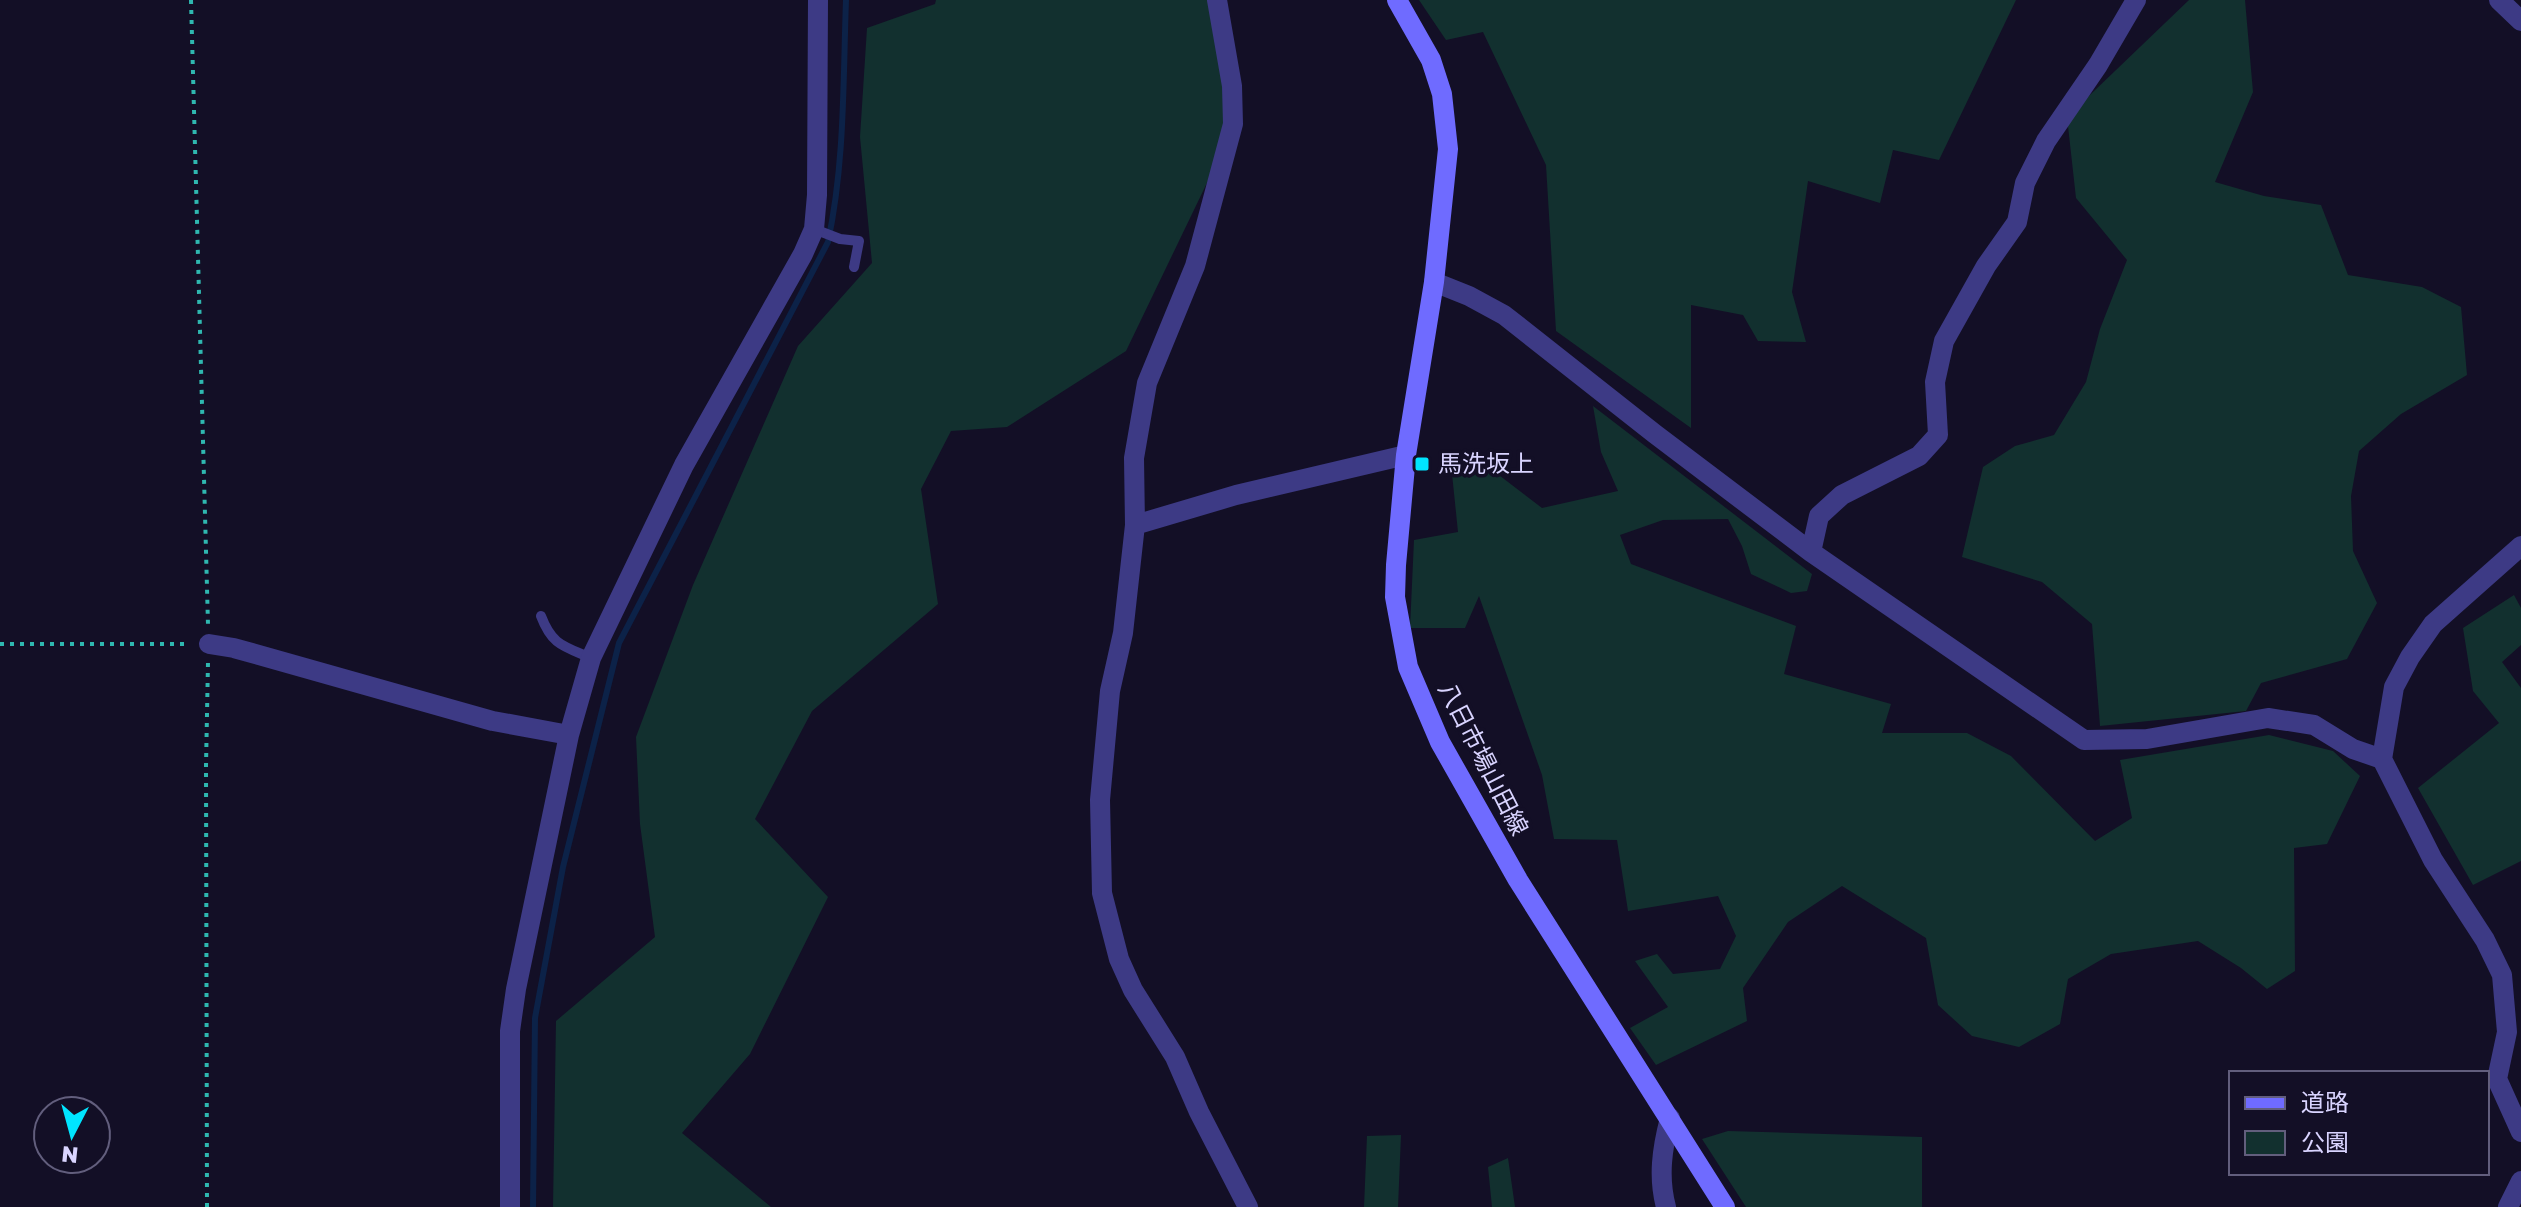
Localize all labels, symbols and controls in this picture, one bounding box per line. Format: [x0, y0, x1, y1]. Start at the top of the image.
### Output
place label: 馬洗坂上 [1438, 448, 1534, 477]
marker: 馬洗坂上 [1413, 455, 1431, 473]
street label: 八日市場山田線 [1433, 677, 1535, 840]
legend [2229, 1071, 2489, 1175]
text: 道路 [2301, 1087, 2349, 1116]
north arrow [32, 1095, 112, 1175]
text: 公園 [2301, 1127, 2349, 1156]
text: N [60, 1141, 80, 1170]

